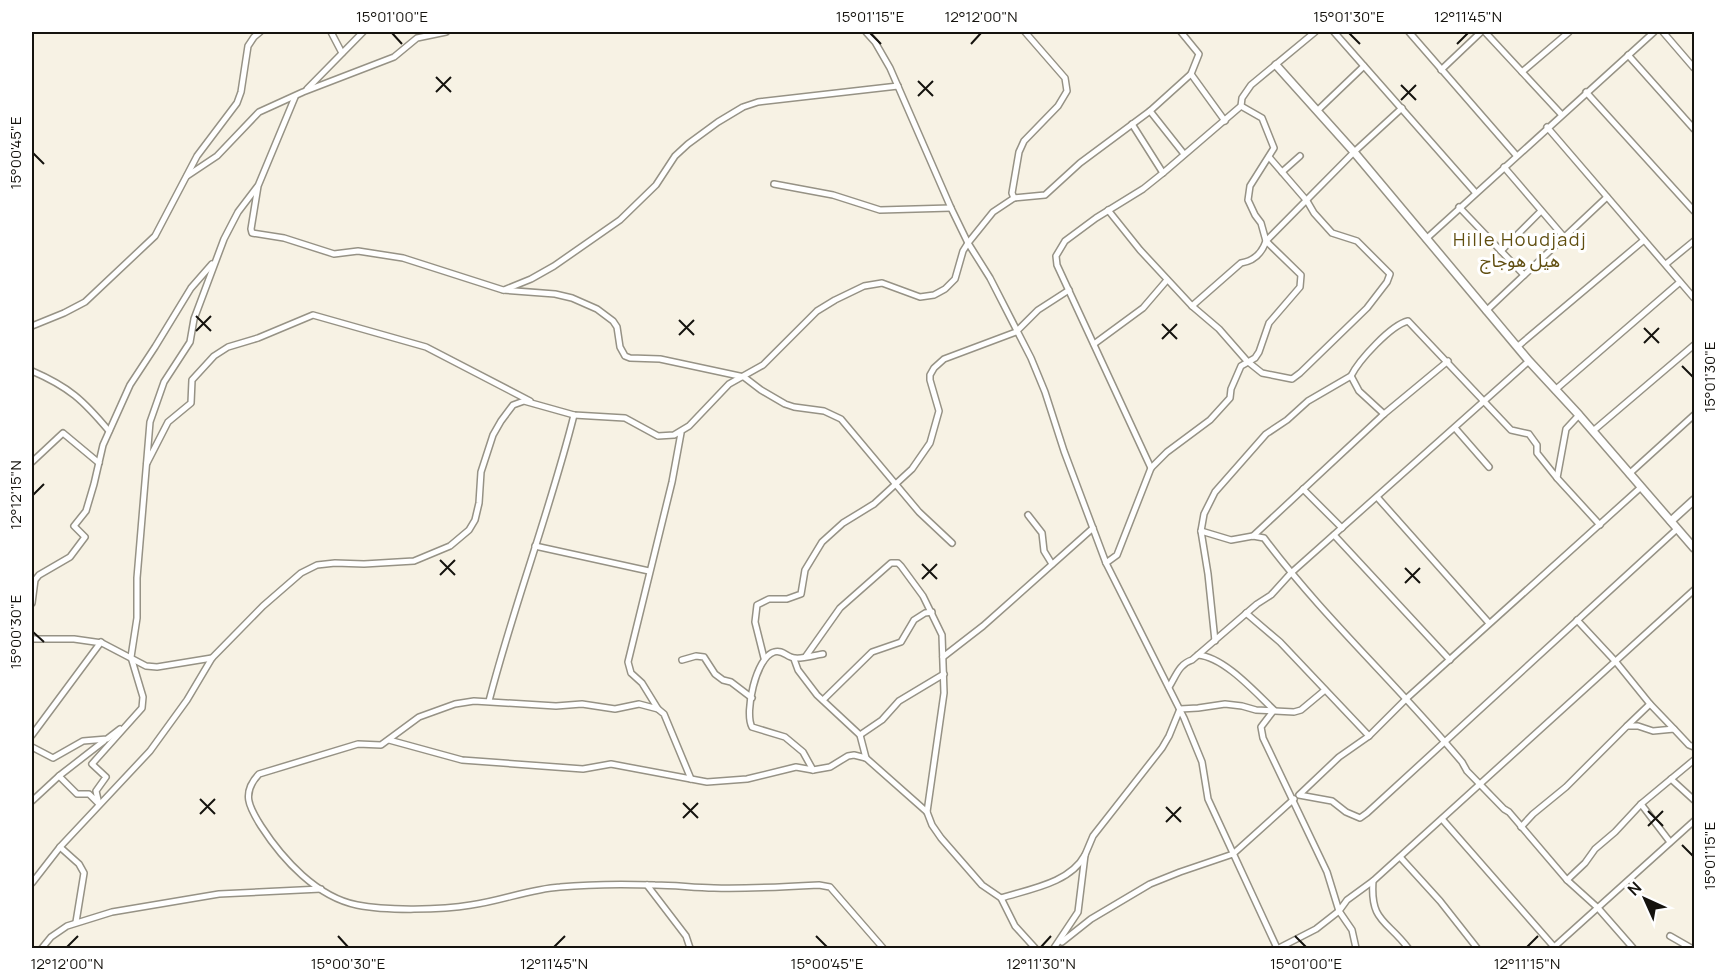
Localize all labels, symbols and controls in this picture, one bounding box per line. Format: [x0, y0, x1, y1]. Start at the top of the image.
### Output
text: 15°01'00"E [356, 6, 428, 27]
text: 15°01'15"E [836, 6, 904, 27]
text: 12°12'00"N [944, 6, 1018, 27]
text: 15°01'30"E [1313, 6, 1385, 27]
text: 12°11'45"N [1434, 6, 1502, 27]
text: 15°00'45"E [5, 117, 26, 189]
district label: Hille Houdjadj هيل هوجاج [1453, 227, 1587, 274]
text: 15°01'30"E [1699, 341, 1720, 413]
text: 12°12'15"N [5, 460, 26, 530]
text: 15°00'30"E [5, 595, 26, 669]
text: 15°01'15"E [1699, 822, 1720, 890]
north arrow [1615, 869, 1675, 929]
text: N [1623, 877, 1646, 900]
text: 12°12'00"N [30, 953, 104, 974]
text: 15°00'30"E [311, 953, 385, 974]
text: 12°11'45"N [520, 953, 588, 974]
text: 15°00'45"E [791, 953, 863, 974]
text: 12°11'30"N [1006, 953, 1076, 974]
text: 15°01'00"E [1270, 953, 1342, 974]
text: 12°11'15"N [1494, 953, 1560, 974]

